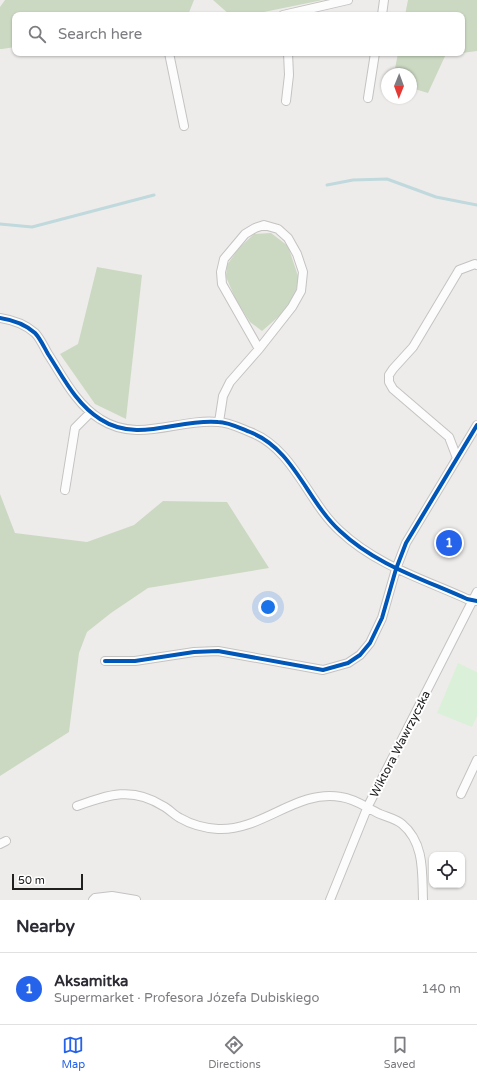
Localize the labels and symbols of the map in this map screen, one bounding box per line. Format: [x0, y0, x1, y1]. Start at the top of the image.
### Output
north arrow [381, 68, 417, 104]
pin: 1 [436, 528, 462, 558]
your location [258, 597, 278, 617]
street label: Wiktora Wawrzyczka [367, 688, 433, 800]
scale bar [12, 872, 83, 891]

